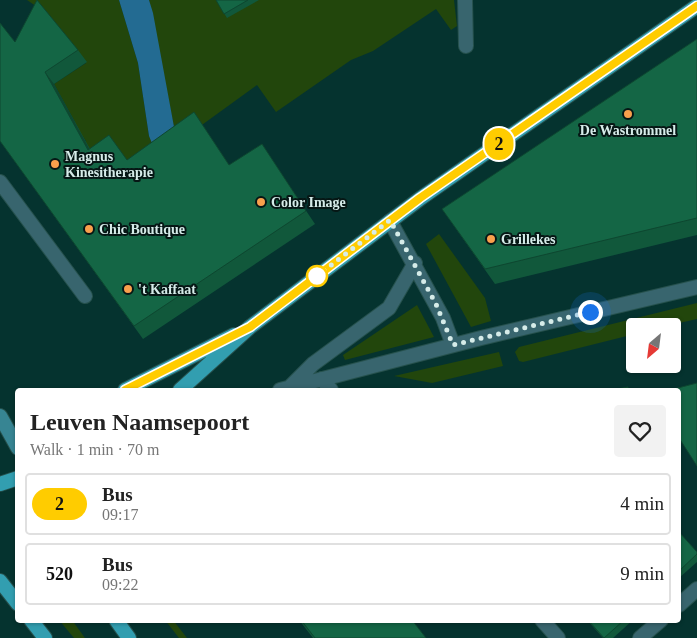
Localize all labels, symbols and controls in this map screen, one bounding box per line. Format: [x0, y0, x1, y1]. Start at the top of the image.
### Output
marker: De Wastrommel [622, 108, 634, 120]
place label: De Wastrommel [580, 123, 676, 138]
line badge: 2 [483, 128, 515, 160]
text: 2 [495, 134, 504, 154]
place label: Magnus Kinesitherapie [65, 149, 153, 180]
marker: Magnus Kinesitherapie [49, 158, 61, 170]
place label: Color Image [271, 195, 346, 210]
marker: Color Image [255, 196, 267, 208]
place label: Chic Boutique [99, 222, 185, 237]
marker: Chic Boutique [83, 223, 95, 235]
place label: Grillekes [501, 232, 556, 247]
marker: Grillekes [485, 233, 497, 245]
unlabelled marker [306, 265, 328, 287]
place label: 't Kaffaat [138, 282, 196, 297]
marker: 't Kaffaat [122, 283, 134, 295]
your location [578, 300, 603, 325]
north arrow [626, 318, 681, 372]
map controls [626, 318, 681, 373]
button: heart [614, 405, 666, 457]
text: Leuven Naamsepoort [30, 409, 249, 435]
text: Walk · 1 min · 70 m [30, 441, 159, 458]
text: Bus [102, 484, 133, 505]
text: 4 min [620, 493, 664, 514]
text: 2 [55, 494, 64, 514]
text: 09:17 [102, 506, 138, 523]
text: Bus [102, 554, 133, 575]
text: 9 min [620, 563, 664, 584]
text: 520 [46, 564, 73, 584]
text: 09:22 [102, 576, 138, 593]

